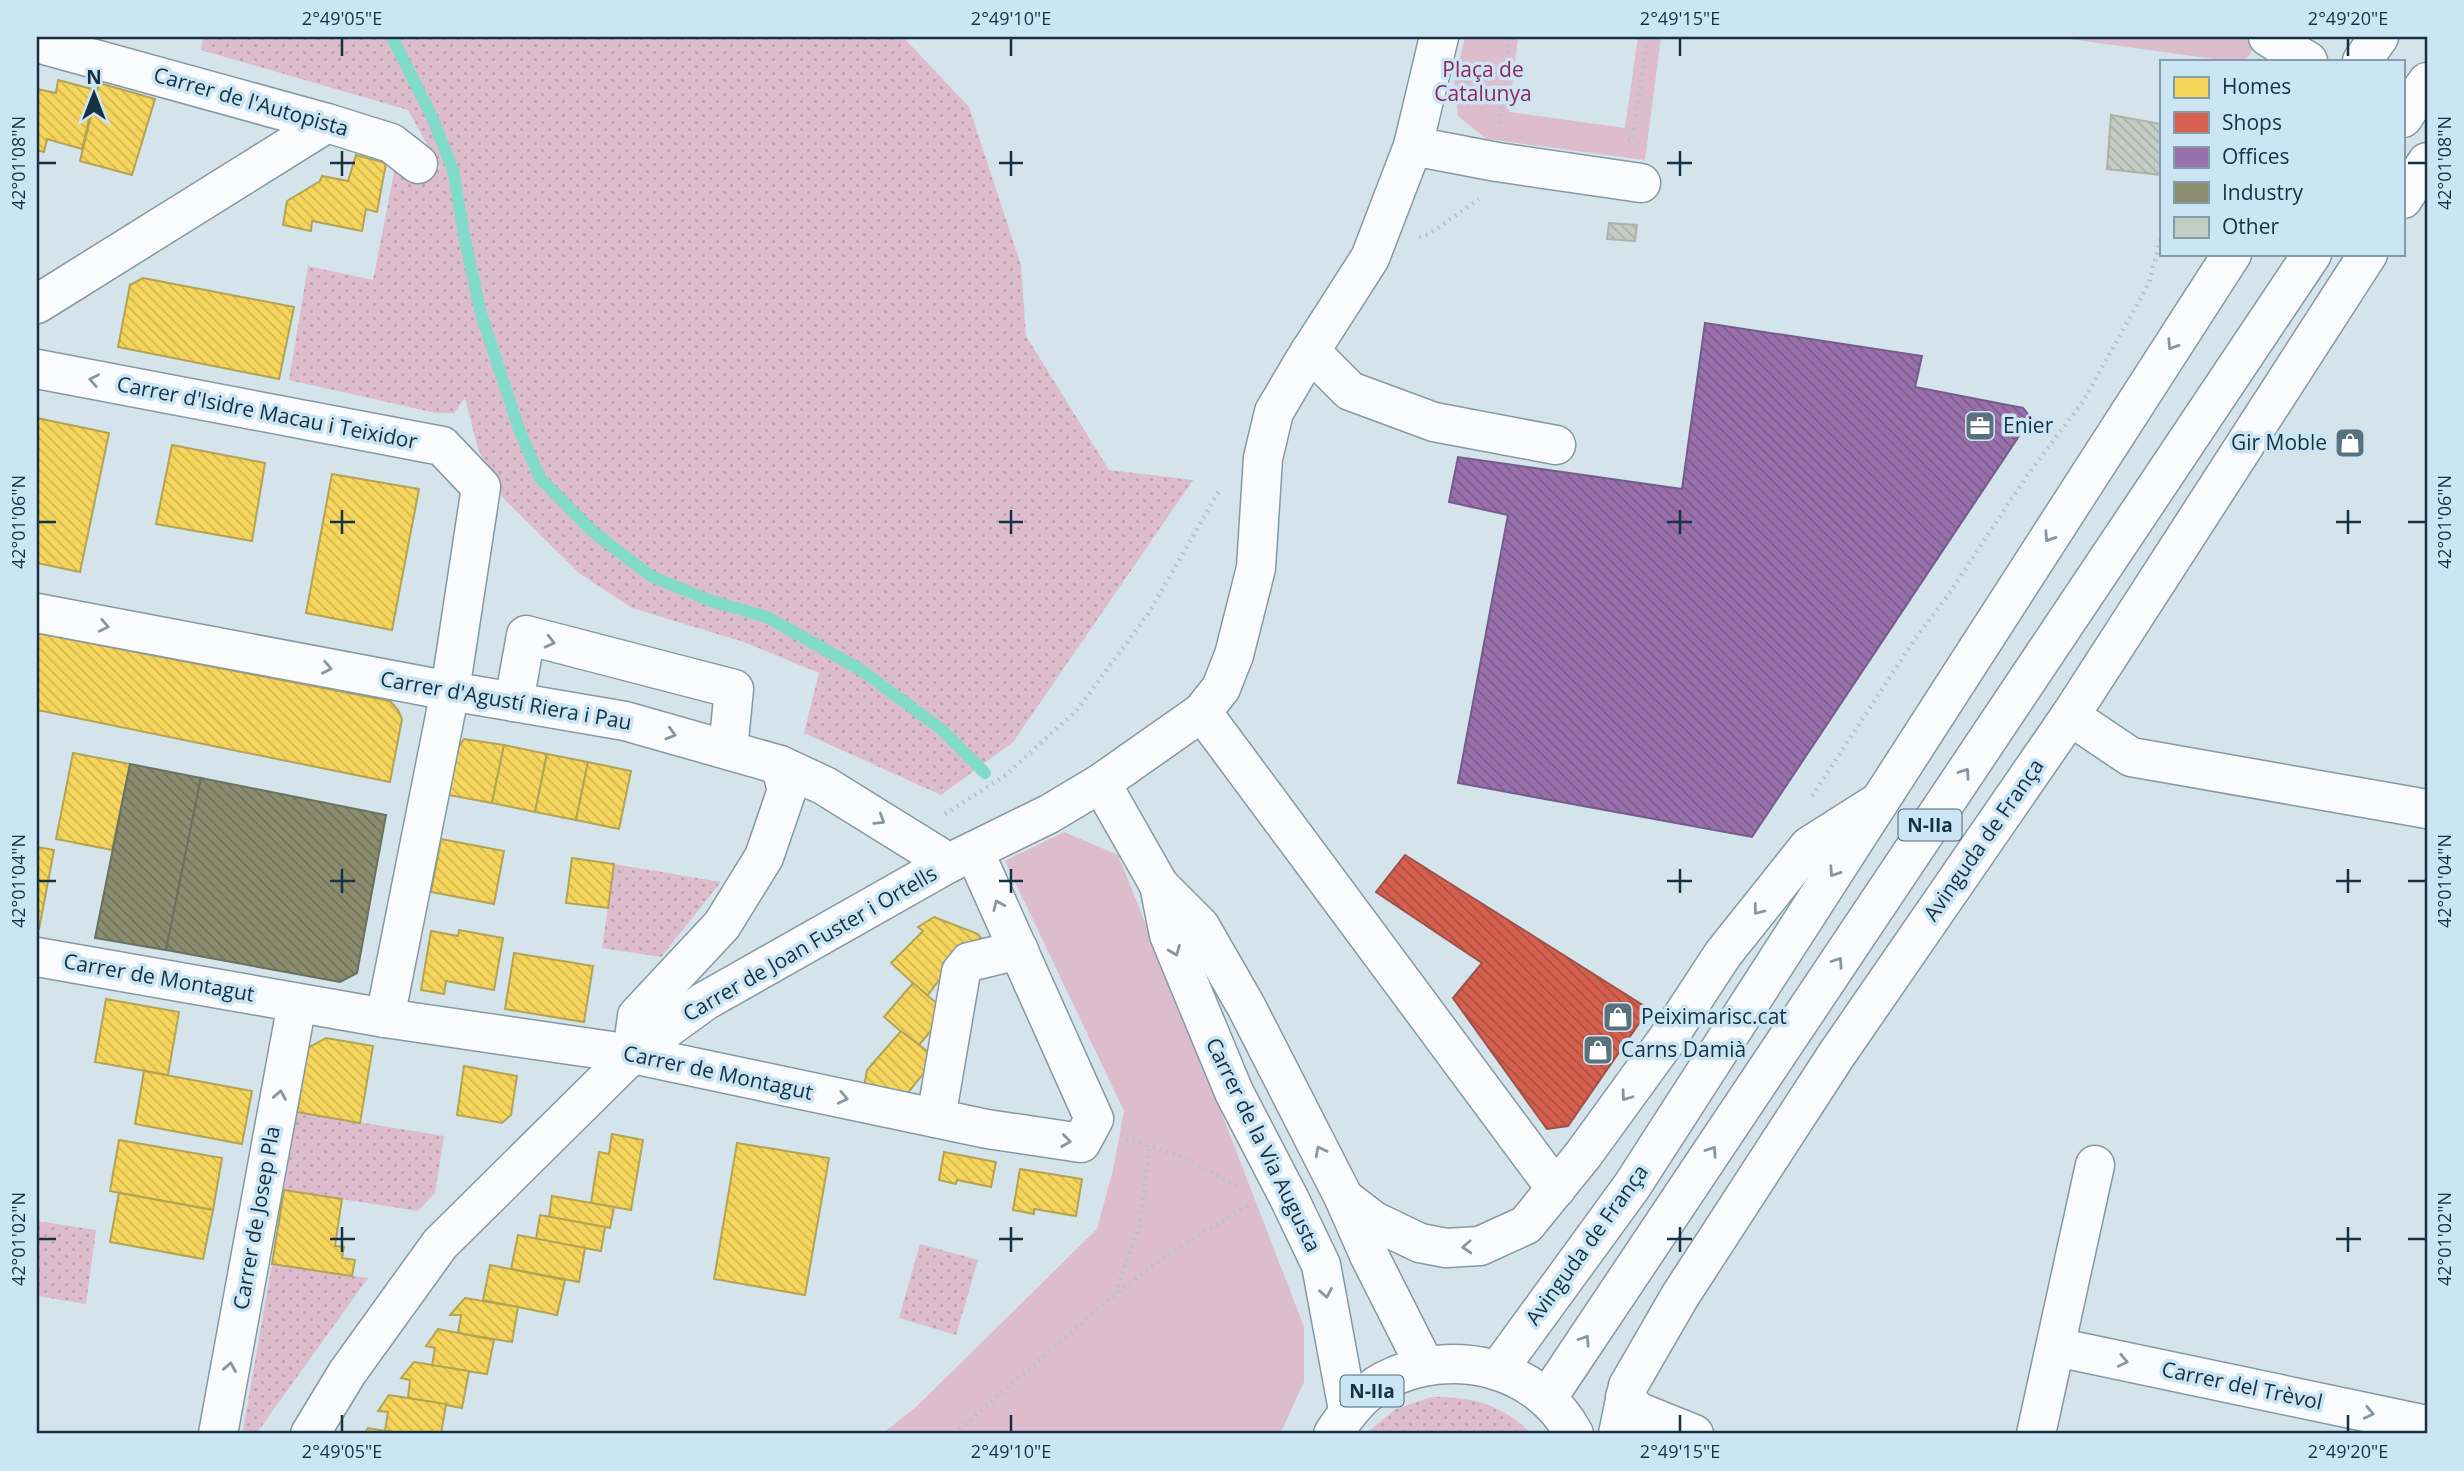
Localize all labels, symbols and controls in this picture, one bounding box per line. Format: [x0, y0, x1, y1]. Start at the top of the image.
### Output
text: 2°49'05"E [302, 6, 382, 30]
text: 2°49'10"E [971, 6, 1051, 30]
text: 2°49'15"E [1640, 6, 1720, 30]
text: 2°49'20"E [2308, 6, 2388, 30]
park label: Plaça de Catalunya [1434, 55, 1532, 107]
north arrow [60, 60, 130, 130]
street label: Carrer de l'Autopista [151, 60, 352, 142]
legend [2160, 60, 2404, 256]
text: N [86, 64, 102, 90]
text: Homes [2222, 72, 2291, 100]
text: Shops [2222, 108, 2282, 136]
text: 42°01'08"N [6, 116, 30, 210]
text: 42°01'08"N [2432, 116, 2456, 210]
text: Offices [2222, 142, 2290, 170]
text: Industry [2222, 178, 2304, 206]
text: Other [2222, 212, 2279, 240]
one-way arrow [2168, 338, 2181, 351]
street label: Carrer d'Isidre Macau i Teixidor [115, 369, 420, 455]
one-way arrow [88, 373, 100, 388]
office icon: Enier [1963, 409, 1997, 443]
place label: Enier [2003, 411, 2054, 439]
shop icon: Gir Moble [2333, 426, 2367, 460]
place label: Gir Moble [2231, 428, 2327, 456]
text: 42°01'06"N [6, 475, 30, 569]
text: 42°01'06"N [2432, 475, 2456, 569]
one-way arrow [2045, 529, 2058, 542]
one-way arrow [98, 618, 110, 633]
one-way arrow [544, 634, 556, 648]
one-way arrow [321, 659, 333, 674]
street label: Carrer d'Agustí Riera i Pau [378, 664, 634, 736]
one-way arrow [665, 725, 677, 740]
street label: Avinguda de França [1917, 753, 2050, 926]
one-way arrow [1957, 768, 1969, 781]
road number: N-IIa [1898, 810, 1962, 840]
one-way arrow [872, 812, 885, 825]
text: 42°01'04"N [6, 834, 30, 928]
text: 42°01'04"N [2432, 834, 2456, 928]
street label: Carrer de Joan Fuster i Ortells [677, 859, 942, 1027]
one-way arrow [1829, 865, 1842, 878]
one-way arrow [992, 900, 1006, 912]
one-way arrow [1754, 902, 1766, 915]
one-way arrow [1167, 945, 1181, 957]
street label: Carrer de Montagut [62, 946, 257, 1008]
one-way arrow [1830, 957, 1843, 970]
shop icon: Peiximarisc.cat [1601, 1000, 1635, 1034]
place label: Peiximarisc.cat [1641, 1002, 1787, 1030]
street label: Carrer de la Via Augusta [1200, 1033, 1328, 1256]
shop icon: Carns Damià [1581, 1033, 1615, 1067]
place label: Carns Damià [1621, 1035, 1746, 1063]
street label: Carrer de Montagut [621, 1038, 816, 1106]
one-way arrow [1622, 1088, 1634, 1101]
one-way arrow [271, 1089, 286, 1101]
one-way arrow [836, 1090, 848, 1105]
street label: Carrer de Josep Pla [226, 1124, 286, 1312]
one-way arrow [1060, 1133, 1072, 1148]
one-way arrow [1314, 1145, 1328, 1158]
one-way arrow [1704, 1146, 1716, 1159]
street label: Avinguda de França [1518, 1159, 1654, 1330]
text: 42°01'02"N [6, 1192, 30, 1286]
text: 42°01'02"N [2432, 1192, 2456, 1286]
one-way arrow [1461, 1239, 1472, 1254]
one-way arrow [1318, 1287, 1333, 1299]
one-way arrow [1577, 1335, 1590, 1348]
one-way arrow [2117, 1353, 2129, 1368]
street label: Carrer del Trèvol [2159, 1354, 2325, 1416]
one-way arrow [222, 1361, 237, 1373]
road number: N-IIa [1340, 1376, 1404, 1406]
one-way arrow [2363, 1405, 2375, 1420]
text: 2°49'05"E [302, 1439, 382, 1463]
text: 2°49'10"E [971, 1439, 1051, 1463]
text: 2°49'15"E [1640, 1439, 1720, 1463]
text: 2°49'20"E [2308, 1439, 2388, 1463]

